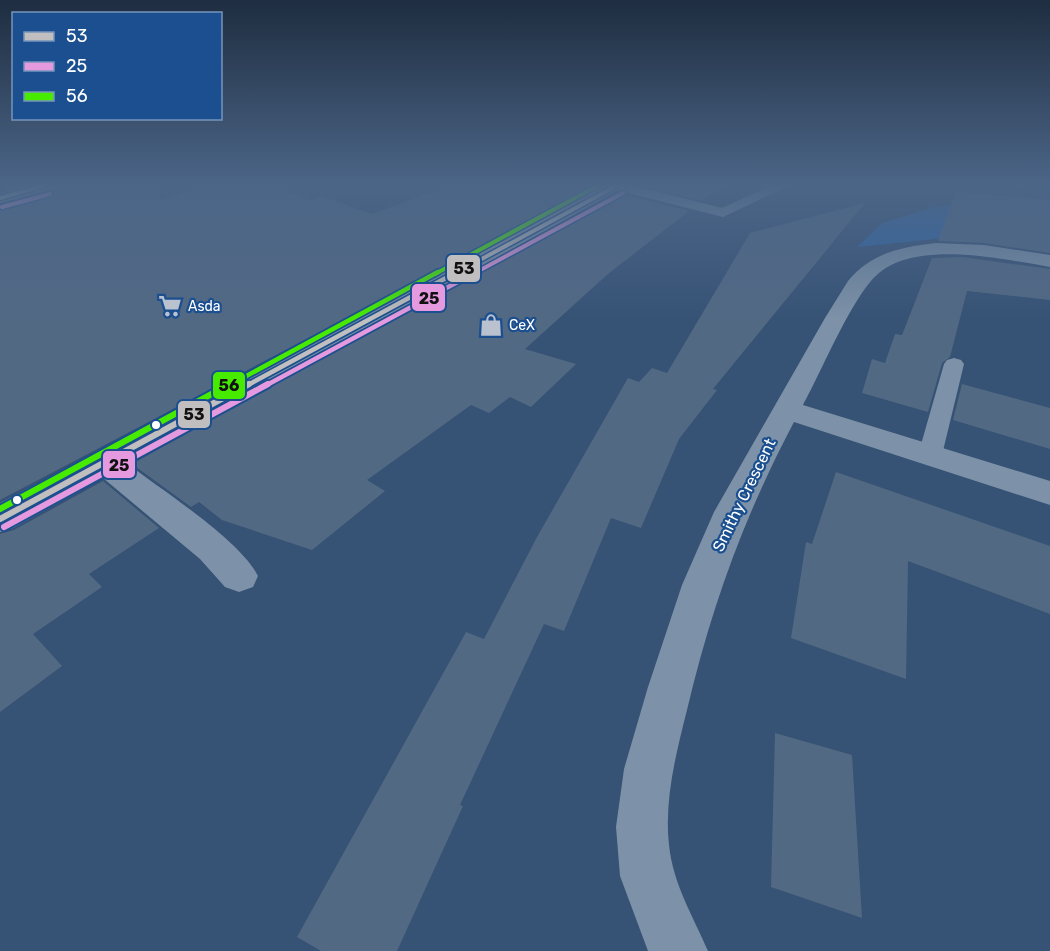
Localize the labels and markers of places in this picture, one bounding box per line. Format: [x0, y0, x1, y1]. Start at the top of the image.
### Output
supermarket icon: Asda [157, 293, 183, 319]
place label: Asda [188, 298, 221, 315]
shop icon: CeX [478, 312, 504, 338]
place label: CeX [509, 317, 535, 334]
unlabelled marker [150, 419, 162, 431]
unlabelled marker [11, 494, 23, 506]

